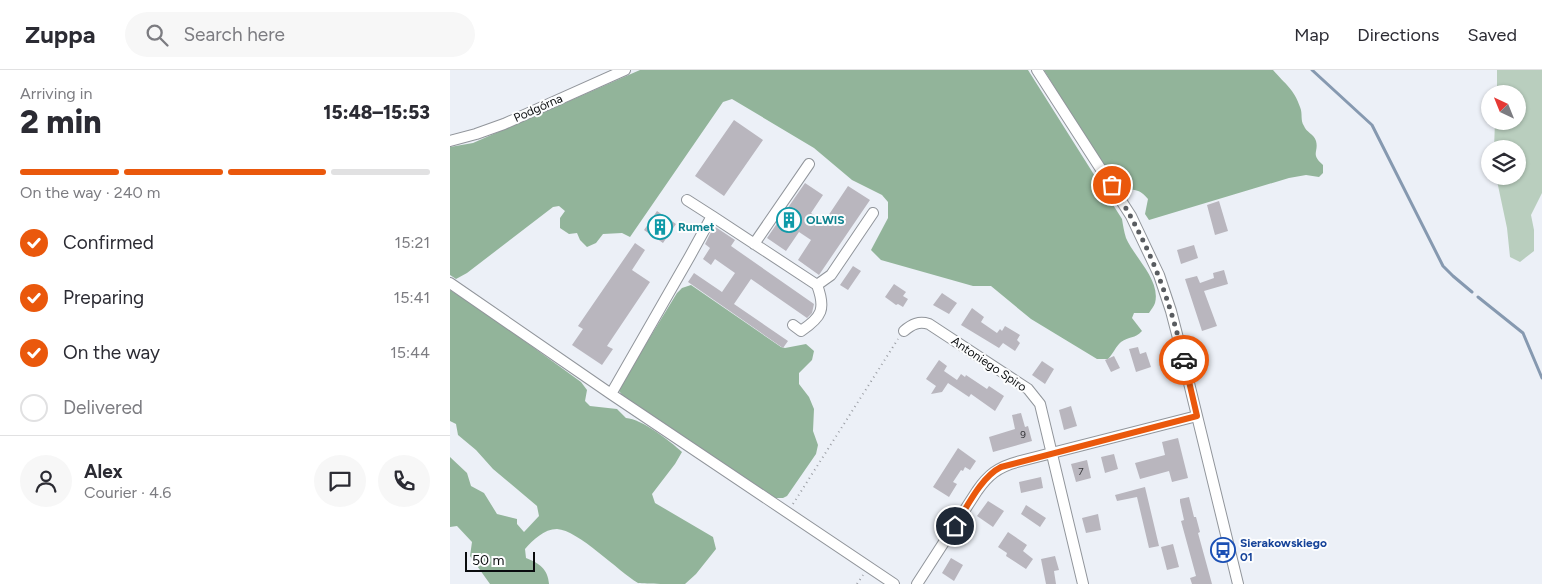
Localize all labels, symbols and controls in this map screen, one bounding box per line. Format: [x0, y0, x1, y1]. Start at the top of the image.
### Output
search box [125, 12, 475, 57]
text: Zuppa [25, 20, 95, 49]
icon: search [143, 21, 171, 49]
text: Search here [183, 23, 285, 46]
text: Map [1294, 24, 1329, 46]
text: Directions [1357, 24, 1439, 46]
text: Saved [1467, 24, 1517, 46]
text: Arriving in [20, 84, 92, 103]
north arrow [1481, 85, 1526, 130]
map controls [1481, 85, 1526, 185]
street label: Podgórna [512, 91, 564, 125]
text: 15:48–15:53 [323, 101, 430, 124]
text: 2 min [20, 103, 102, 141]
button: layers [1481, 140, 1526, 185]
pin [1091, 164, 1133, 206]
icon: bag [1098, 171, 1126, 199]
text: On the way · 240 m [20, 183, 160, 202]
building icon: OLWIS [776, 207, 802, 233]
place label: OLWIS [806, 213, 844, 227]
building icon: Rumet [647, 214, 673, 240]
place label: Rumet [678, 220, 715, 234]
icon: check [20, 229, 48, 257]
text: Confirmed [63, 231, 154, 254]
text: 15:21 [395, 233, 430, 252]
icon: check [20, 284, 48, 312]
text: Preparing [63, 286, 144, 309]
text: 15:41 [394, 288, 430, 307]
street label: Antoniego Spiro [949, 334, 1029, 394]
courier [1159, 335, 1209, 385]
icon: check [20, 339, 48, 367]
text: On the way [63, 341, 160, 364]
text: 15:44 [390, 343, 430, 362]
icon: car [1170, 346, 1198, 374]
text: Delivered [63, 396, 143, 419]
house number: 9 [1020, 428, 1026, 441]
button: person [20, 455, 72, 507]
button: chat [314, 455, 366, 507]
button: phone [378, 455, 430, 507]
text: Alex [84, 460, 123, 483]
house number: 7 [1078, 465, 1084, 478]
text: Courier · 4.6 [84, 483, 171, 502]
pin [934, 505, 976, 547]
icon: home [941, 512, 969, 540]
place label: Sierakowskiego 01 [1240, 536, 1327, 564]
bus stop icon: Sierakowskiego 01 [1210, 537, 1236, 563]
scale bar [465, 549, 535, 572]
text: 50 m [472, 552, 504, 569]

